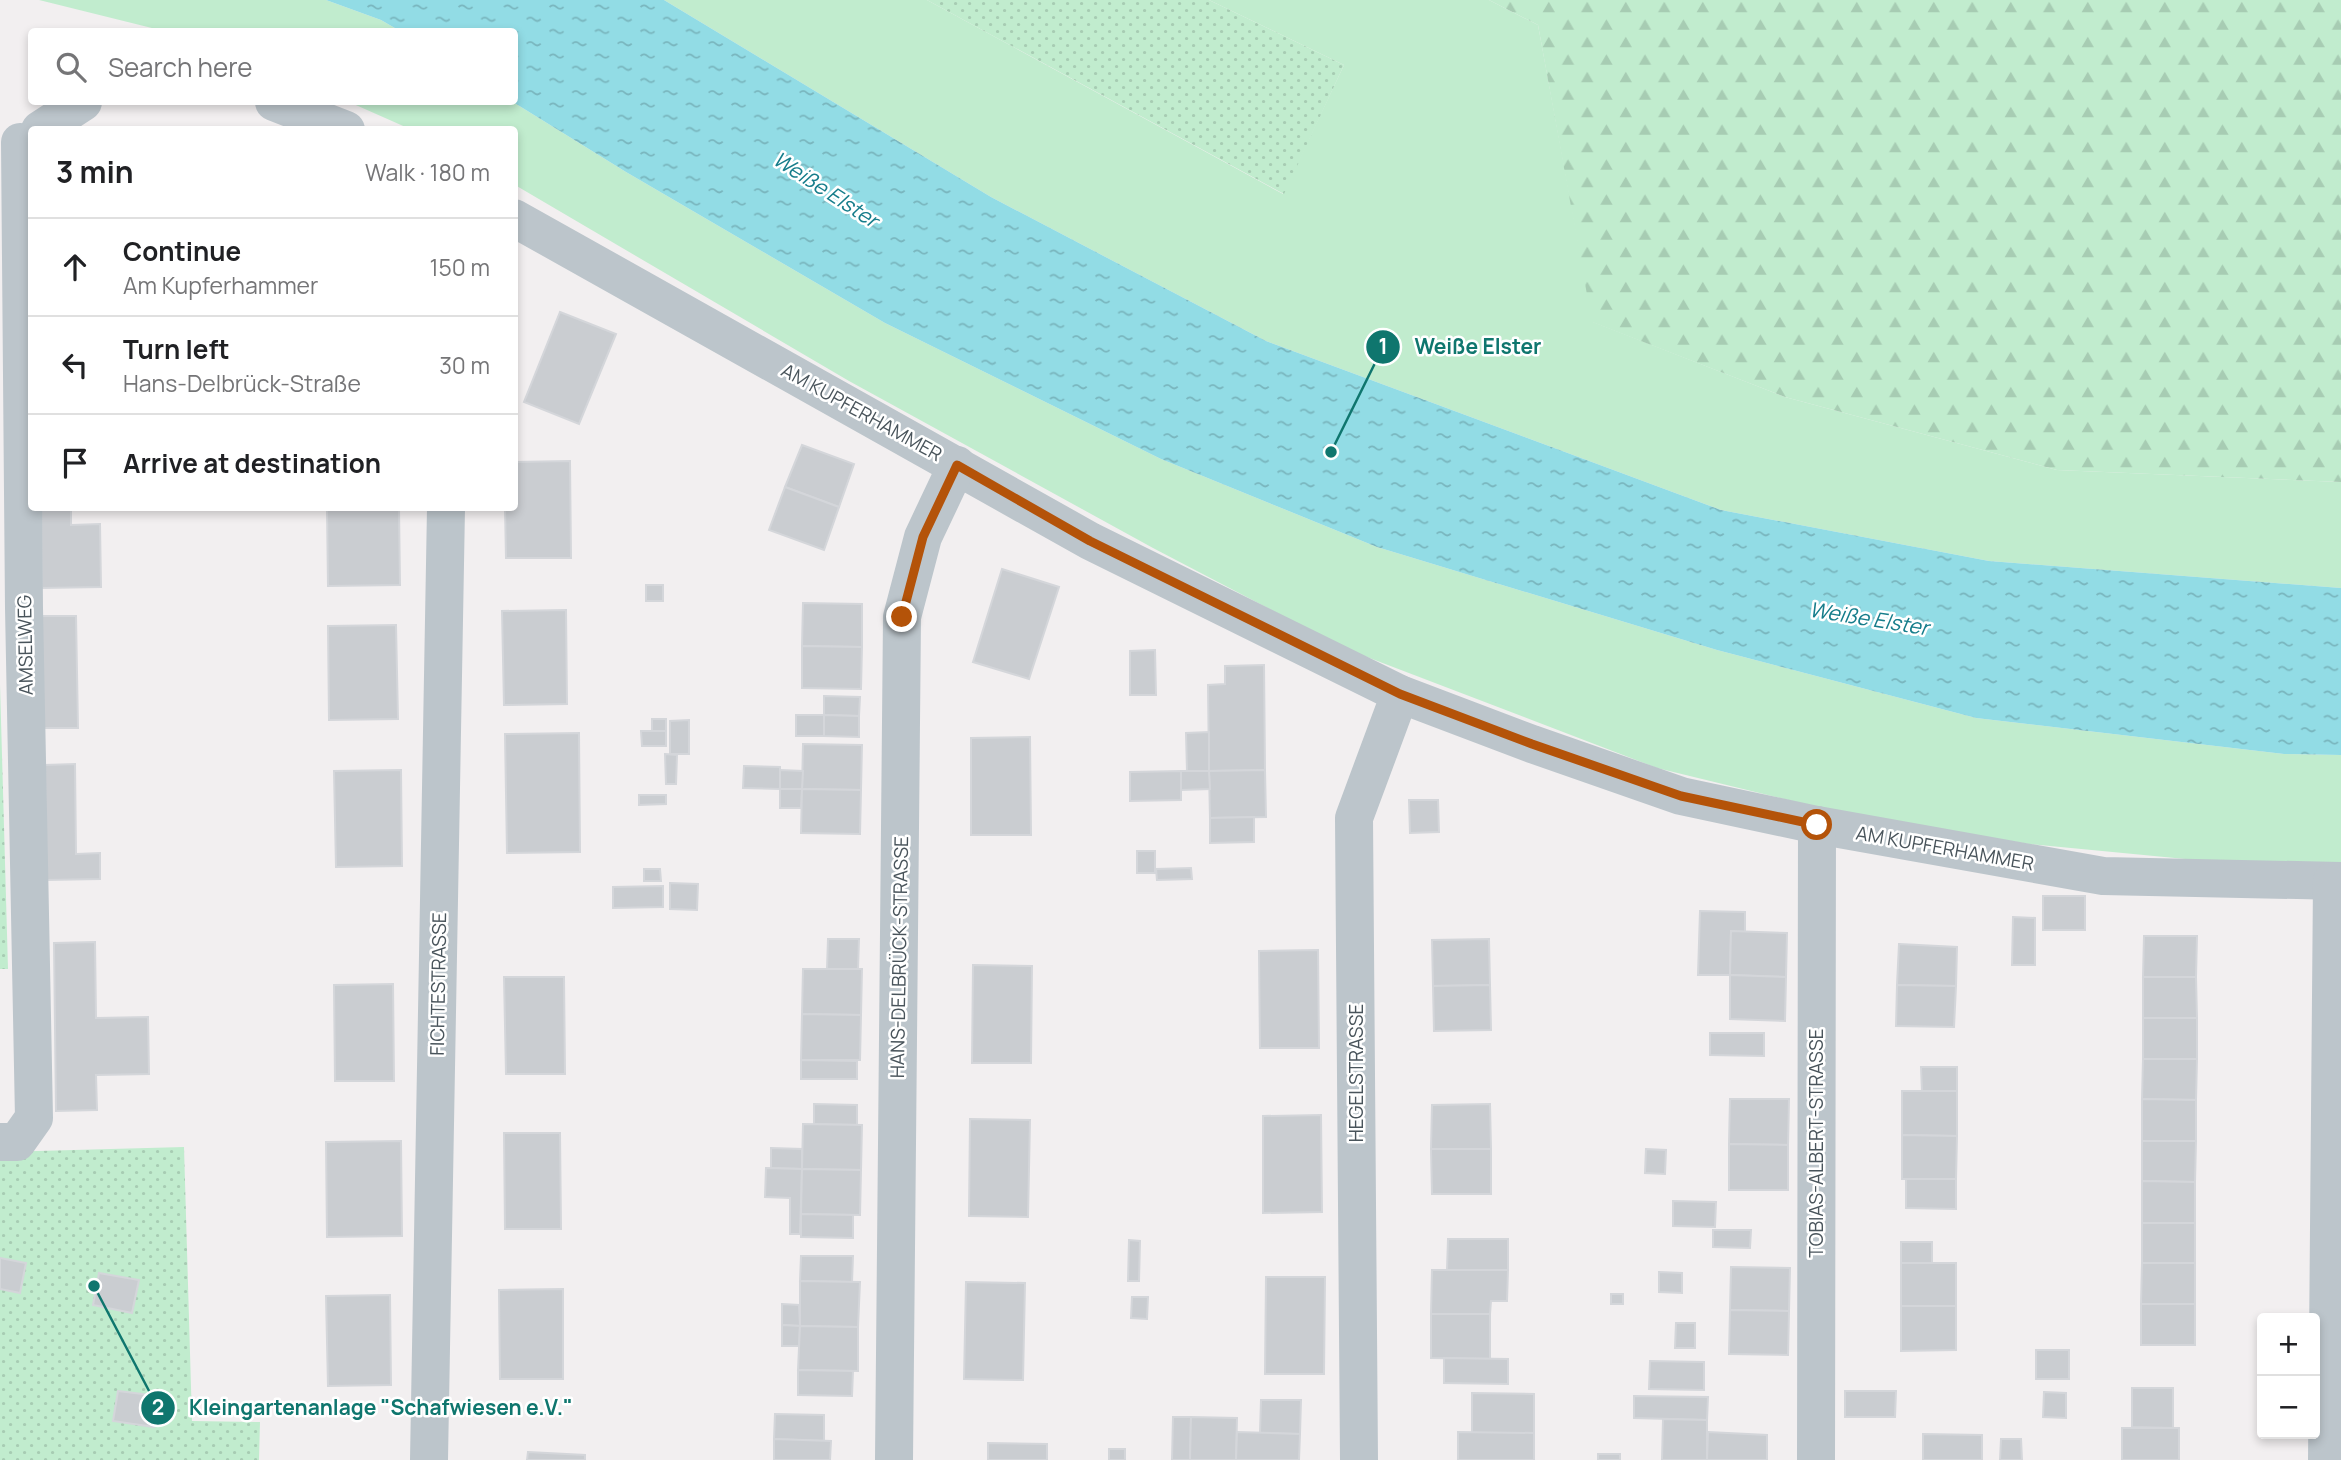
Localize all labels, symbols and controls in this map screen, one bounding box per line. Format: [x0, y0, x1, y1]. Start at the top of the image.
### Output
search box [28, 28, 518, 105]
icon: search [52, 48, 90, 86]
text: Search here [108, 49, 253, 85]
water label: Weiße Elster [768, 144, 886, 235]
text: 3 min [56, 151, 134, 192]
text: Walk · 180 m [365, 156, 490, 188]
text: Continue [123, 233, 241, 269]
icon: ahead [56, 248, 94, 286]
text: 150 m [430, 251, 490, 283]
text: Am Kupferhammer [123, 269, 318, 301]
callout: Weiße Elster [1366, 326, 1556, 368]
text: Turn left [123, 331, 230, 367]
text: 1 [1378, 332, 1388, 360]
text: Weiße Elster [1415, 332, 1542, 360]
icon: left [56, 346, 94, 384]
text: 30 m [439, 349, 490, 381]
street label: AM KUPFERHAMMER [777, 357, 947, 467]
text: Hans-Delbrück-Straße [123, 367, 361, 399]
icon: arrive [56, 444, 94, 482]
text: Arrive at destination [123, 445, 381, 481]
street label: AMSELWEG [11, 595, 39, 695]
water label: Weiße Elster [1807, 595, 1933, 642]
route end [886, 601, 917, 632]
route start [1801, 809, 1832, 840]
street label: AM KUPFERHAMMER [1854, 820, 2036, 876]
street label: HANS-DELBRÜCK-STRASSE [884, 836, 914, 1078]
street label: FICHTESTRASSE [424, 912, 452, 1056]
street label: HEGELSTRASSE [1343, 1004, 1369, 1142]
street label: TOBIAS-ALBERT-STRASSE [1803, 1028, 1829, 1258]
map controls [2257, 1313, 2320, 1439]
button: + [2257, 1313, 2320, 1376]
button: − [2257, 1376, 2320, 1439]
callout: Kleingartenanlage "Schafwiesen e.V." [140, 1387, 587, 1429]
text: 2 [152, 1393, 164, 1421]
text: Kleingartenanlage "Schafwiesen e.V." [189, 1393, 573, 1421]

